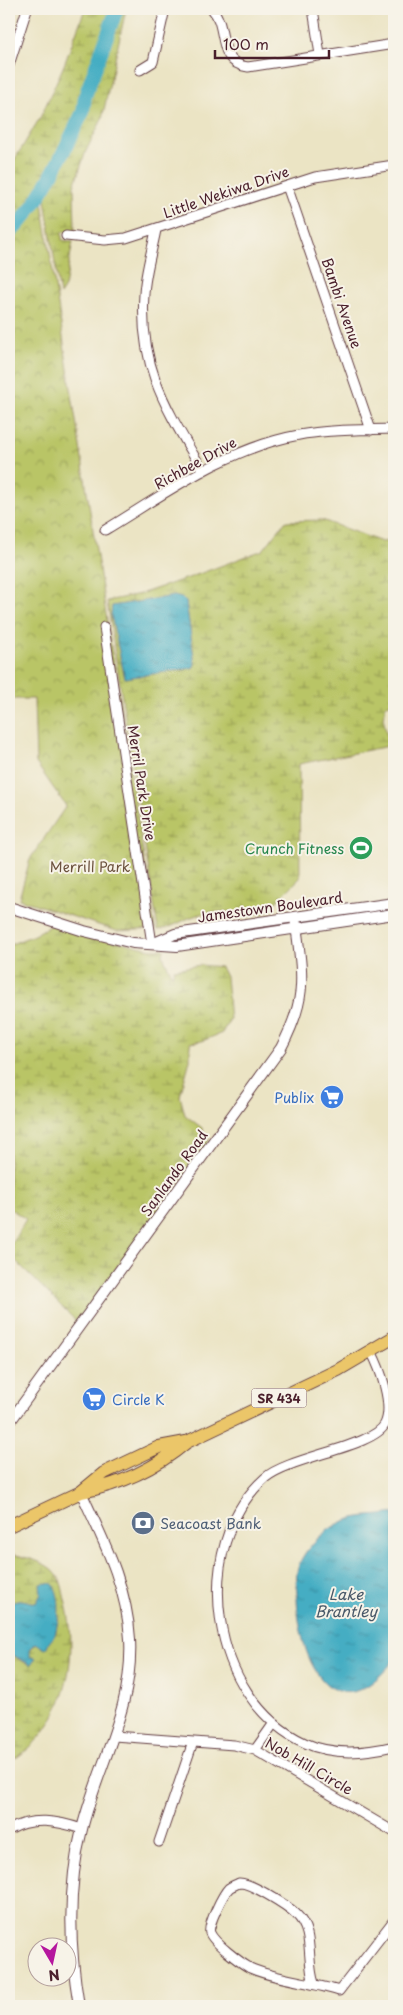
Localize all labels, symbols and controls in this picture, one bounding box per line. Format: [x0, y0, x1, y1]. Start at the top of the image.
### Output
scale bar [215, 28, 329, 60]
text: 100 m [223, 32, 269, 55]
street label: Little Wekiwa Drive [160, 161, 292, 223]
street label: Bambi Avenue [317, 255, 367, 352]
street label: Richbee Drive [150, 432, 240, 494]
street label: Merril Park Drive [123, 724, 161, 842]
sports icon: Crunch Fitness [348, 835, 374, 861]
place label: Crunch Fitness [245, 838, 344, 859]
park label: Merrill Park [50, 856, 131, 877]
street label: Jamestown Boulevard [196, 886, 344, 928]
supermarket icon: Publix [319, 1084, 345, 1110]
place label: Publix [274, 1087, 314, 1108]
street label: Sanlando Road [135, 1126, 213, 1220]
supermarket icon: Circle K [81, 1386, 107, 1412]
place label: Circle K [112, 1389, 165, 1410]
road number: SR 434 [252, 1389, 306, 1408]
bank icon: Seacoast Bank [130, 1510, 156, 1536]
place label: Seacoast Bank [160, 1513, 262, 1534]
water label: Lake Brantley [315, 1582, 378, 1622]
street label: Nob Hill Circle [261, 1732, 357, 1800]
north arrow [28, 1938, 78, 1988]
text: N [47, 1964, 61, 1987]

